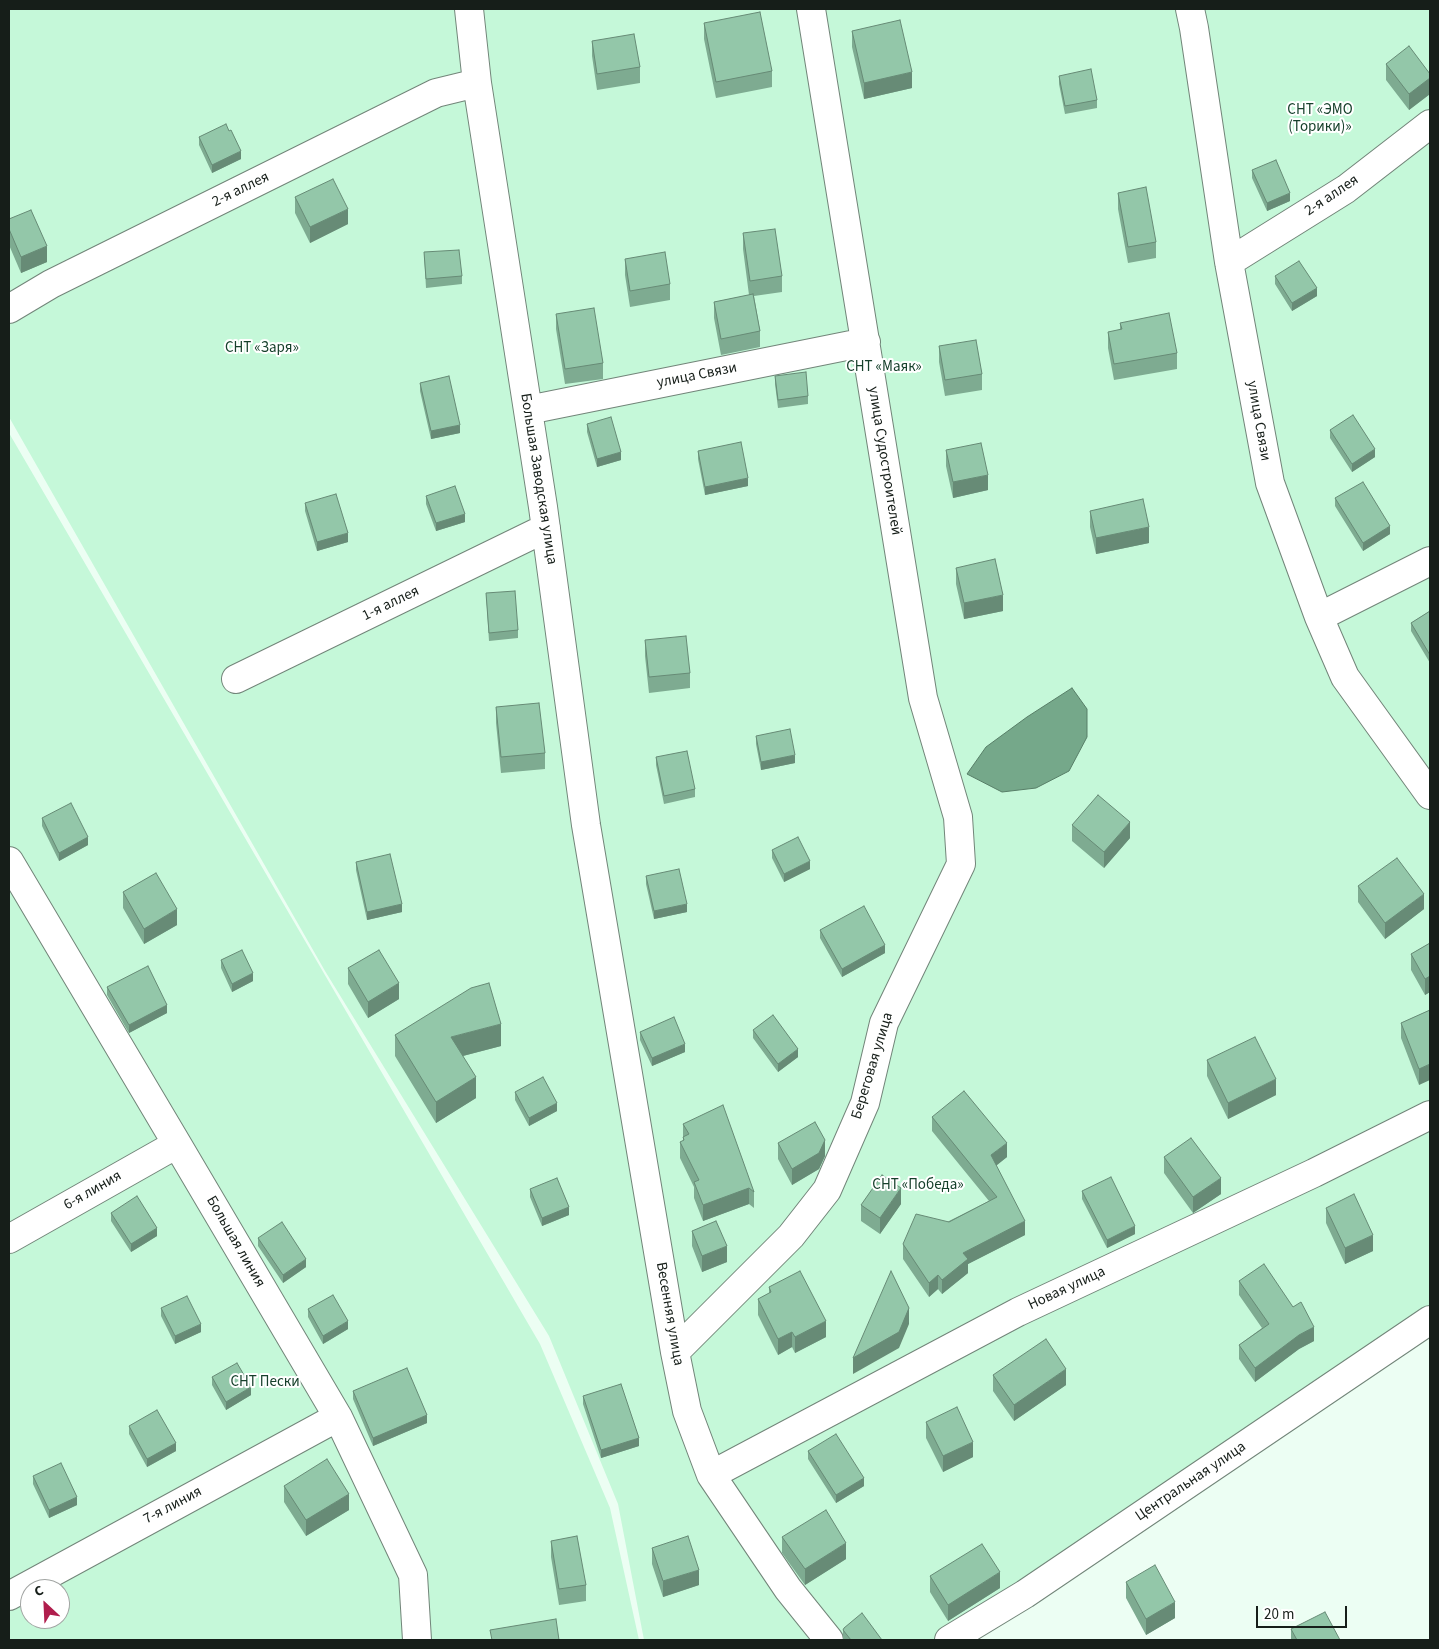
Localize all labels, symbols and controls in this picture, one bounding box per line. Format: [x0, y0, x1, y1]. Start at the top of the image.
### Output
park label: СНТ «ЭМО (Торики)» [1287, 102, 1353, 137]
street label: 2-я аллея [210, 168, 272, 212]
street label: 2-я аллея [1302, 171, 1362, 221]
park label: СНТ «Заря» [225, 340, 299, 358]
street label: улица Связи [655, 359, 739, 393]
park label: СНТ «Маяк» [846, 359, 922, 377]
street label: улица Связи [1242, 379, 1274, 463]
street label: улица Судостроителей [863, 385, 905, 537]
street label: Большая Заводская улица [516, 392, 560, 566]
street label: 1-я аллея [360, 582, 422, 626]
street label: Береговая улица [848, 1010, 898, 1122]
street label: 6-я линия [61, 1167, 125, 1215]
park label: СНТ «Победа» [872, 1177, 964, 1195]
street label: Большая линия [202, 1193, 268, 1291]
street label: Весенняя улица [651, 1261, 687, 1367]
street label: Новая улица [1026, 1263, 1108, 1315]
park label: СНТ Пески [230, 1374, 300, 1392]
street label: Центральная улица [1132, 1438, 1250, 1526]
street label: 7-я линия [141, 1483, 205, 1529]
north arrow [20, 1579, 70, 1629]
text: С [31, 1581, 47, 1602]
scale bar [1259, 1596, 1350, 1628]
text: 20 m [1264, 1604, 1294, 1625]

